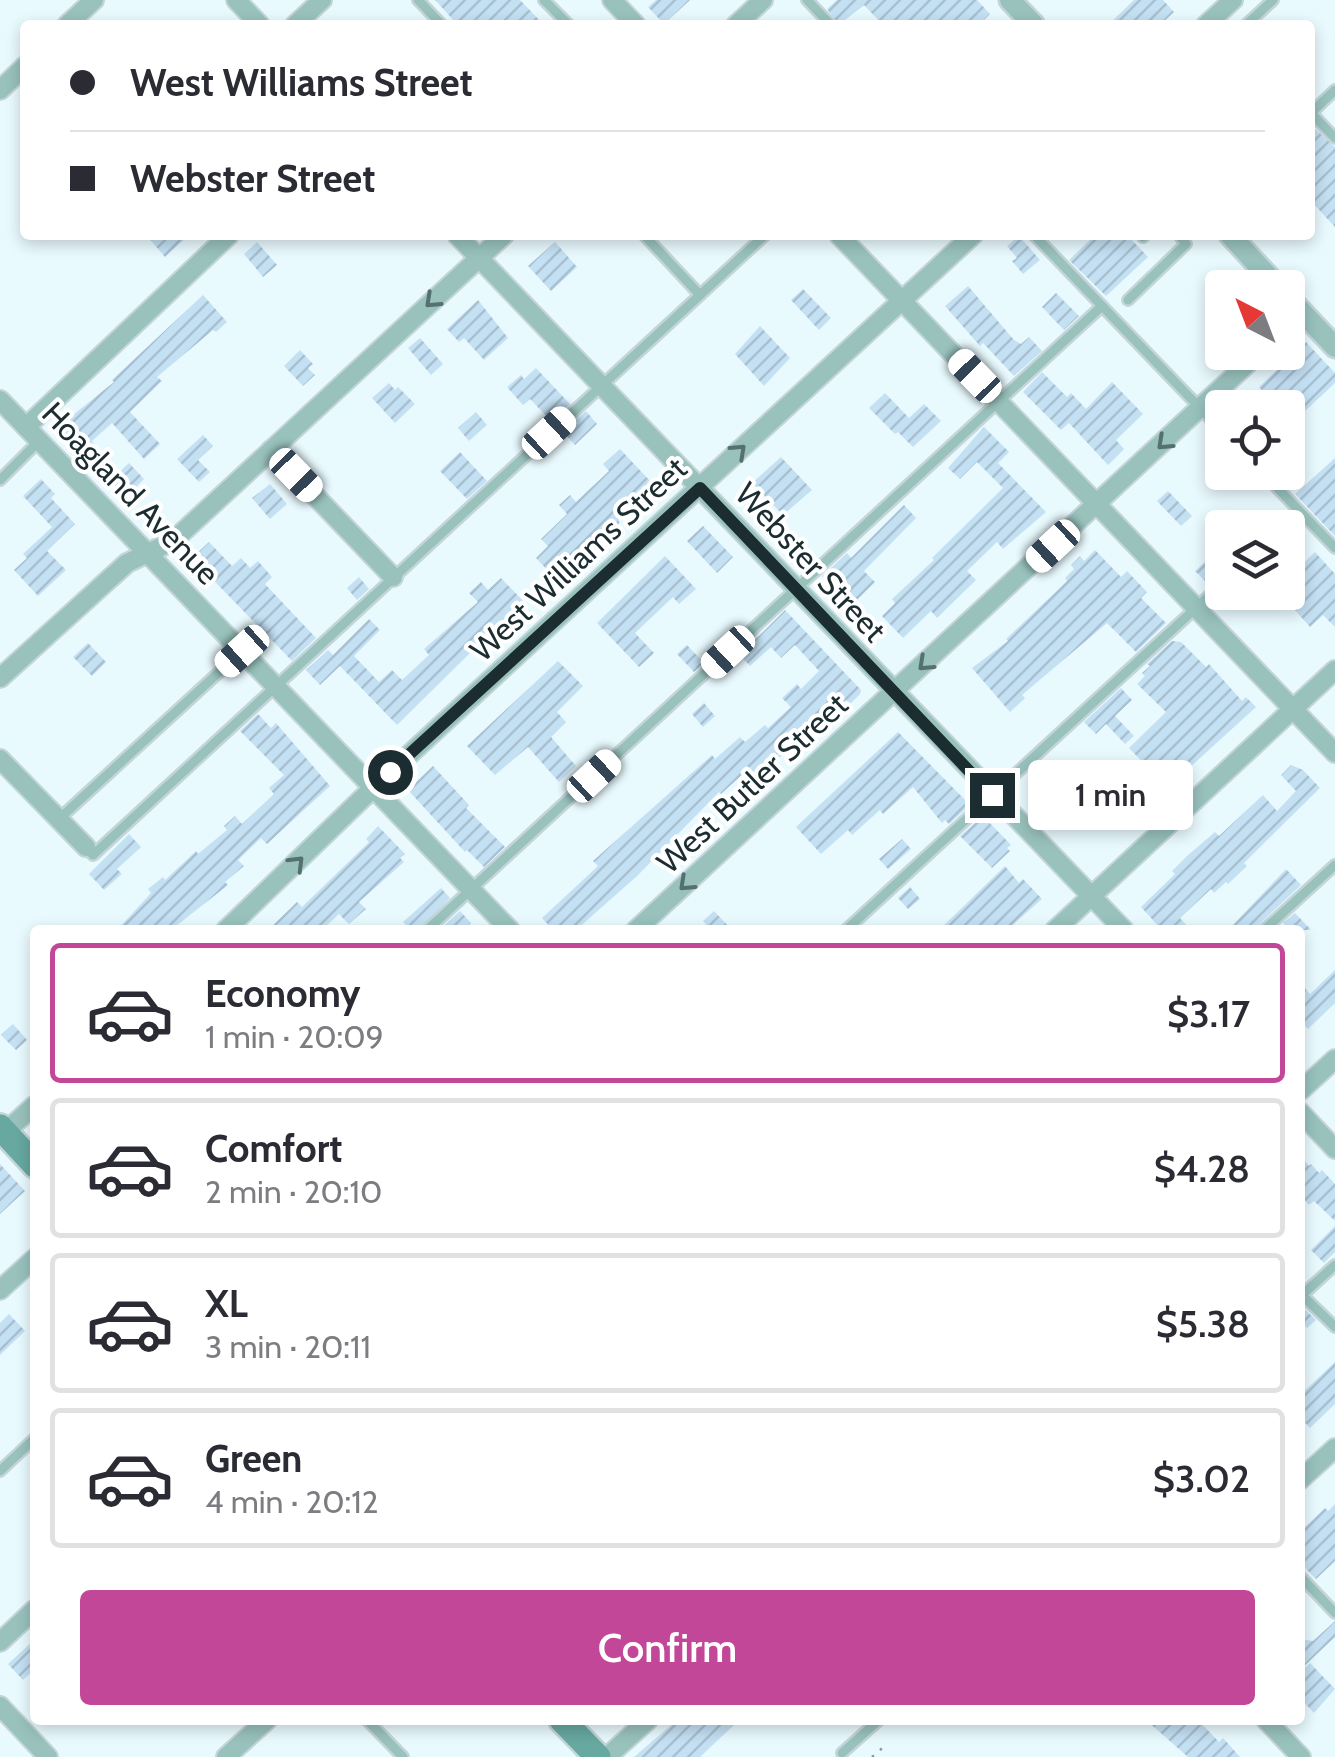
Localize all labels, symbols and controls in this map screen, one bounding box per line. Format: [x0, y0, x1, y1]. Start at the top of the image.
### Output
text: West Williams Street [130, 59, 473, 106]
text: Webster Street [130, 155, 375, 202]
north arrow [1205, 270, 1305, 370]
map controls [1205, 270, 1305, 610]
one-way arrow [425, 289, 444, 307]
car [943, 344, 1007, 408]
button: locate [1205, 390, 1305, 490]
street label: Hoagland Avenue [34, 394, 228, 592]
car [517, 402, 581, 464]
one-way arrow [1157, 431, 1175, 449]
car [264, 443, 328, 507]
one-way arrow [727, 445, 746, 463]
street label: West Williams Street [462, 449, 694, 669]
street label: Webster Street [728, 474, 895, 650]
button: layers [1205, 510, 1305, 610]
car [1021, 515, 1085, 577]
car [210, 620, 274, 682]
car [696, 621, 760, 683]
one-way arrow [919, 652, 937, 670]
street label: West Butler Street [649, 685, 856, 881]
car [562, 745, 626, 807]
route start [368, 750, 413, 795]
callout: 1 min [1027, 760, 1192, 830]
route end [970, 773, 1015, 818]
text: 1 min [1075, 775, 1146, 814]
one-way arrow [285, 857, 303, 875]
one-way arrow [679, 872, 698, 890]
icon: car [85, 968, 175, 1058]
text: Economy [205, 970, 360, 1017]
text: $3.17 [1167, 990, 1250, 1037]
text: 1 min · 20:09 [205, 1017, 384, 1056]
icon: car [85, 1123, 175, 1213]
text: Comfort [205, 1125, 342, 1172]
text: $4.28 [1154, 1145, 1250, 1192]
text: 2 min · 20:10 [205, 1172, 382, 1211]
icon: car [85, 1278, 175, 1368]
text: XL [205, 1280, 248, 1327]
text: $5.38 [1156, 1300, 1250, 1347]
text: 3 min · 20:11 [205, 1327, 371, 1366]
icon: car [85, 1433, 175, 1523]
text: Green [205, 1435, 302, 1482]
text: $3.02 [1153, 1455, 1250, 1502]
text: 4 min · 20:12 [205, 1482, 378, 1521]
button: Confirm [80, 1590, 1255, 1705]

